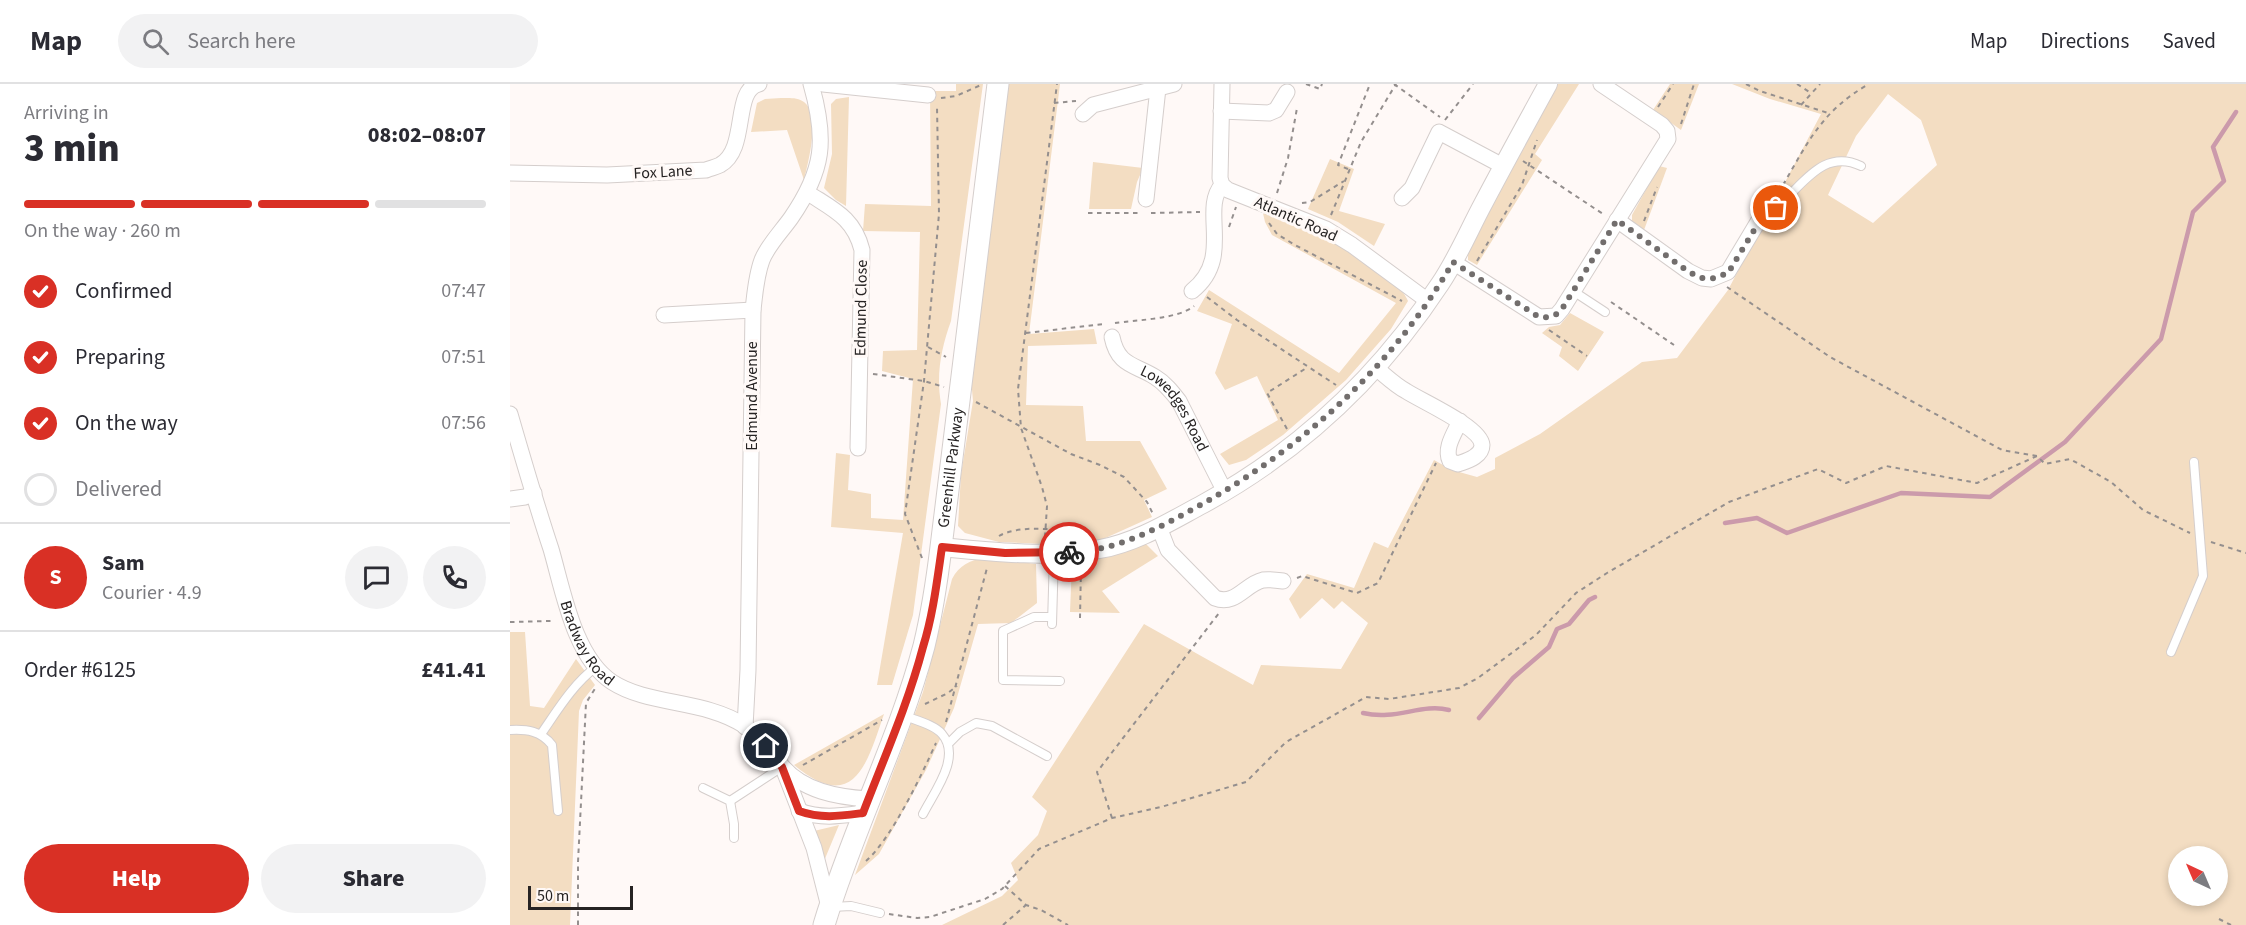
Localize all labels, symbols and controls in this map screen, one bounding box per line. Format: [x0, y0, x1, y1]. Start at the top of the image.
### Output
search box [118, 14, 538, 68]
text: Map [30, 21, 82, 61]
icon: search [139, 25, 172, 58]
text: Search here [187, 25, 296, 57]
text: Map [1970, 26, 2008, 56]
text: Directions [2041, 26, 2129, 56]
text: Saved [2162, 26, 2216, 56]
text: Arriving in [24, 99, 109, 127]
text: 08:02–08:07 [368, 119, 486, 151]
text: 3 min [24, 121, 120, 177]
street label: Fox Lane [633, 159, 693, 185]
pin [1750, 182, 1801, 233]
street label: Atlantic Road [1251, 191, 1341, 247]
icon: bag [1759, 191, 1792, 224]
text: On the way · 260 m [24, 217, 181, 245]
street label: Edmund Close [849, 260, 873, 356]
icon: check [24, 275, 57, 308]
text: Confirmed [75, 275, 172, 307]
text: 07:47 [441, 277, 486, 305]
icon: check [24, 341, 57, 374]
text: Preparing [75, 341, 165, 373]
street label: Edmund Avenue [741, 341, 763, 451]
text: 07:51 [441, 343, 486, 371]
street label: Lowedges Road [1137, 360, 1214, 455]
street label: Greenhill Parkway [932, 406, 969, 529]
icon: check [24, 407, 57, 440]
text: On the way [75, 407, 178, 439]
text: 07:56 [441, 409, 486, 437]
text: Delivered [75, 473, 162, 505]
courier [1039, 522, 1099, 582]
icon: bike [1053, 536, 1086, 569]
button: chat [345, 546, 408, 609]
button: phone [423, 546, 486, 609]
text: Sam [102, 547, 145, 579]
text: S [49, 561, 62, 593]
text: Courier · 4.9 [102, 579, 202, 607]
street label: Bradway Road [555, 598, 619, 691]
text: Order #6125 [24, 654, 136, 686]
text: £41.41 [421, 654, 486, 686]
pin [740, 720, 791, 771]
icon: home [749, 729, 782, 762]
button: Help [24, 844, 249, 913]
button: Share [261, 844, 486, 913]
north arrow [2168, 846, 2228, 906]
map controls [2168, 846, 2228, 906]
scale bar [528, 883, 633, 910]
text: 50 m [537, 885, 569, 907]

